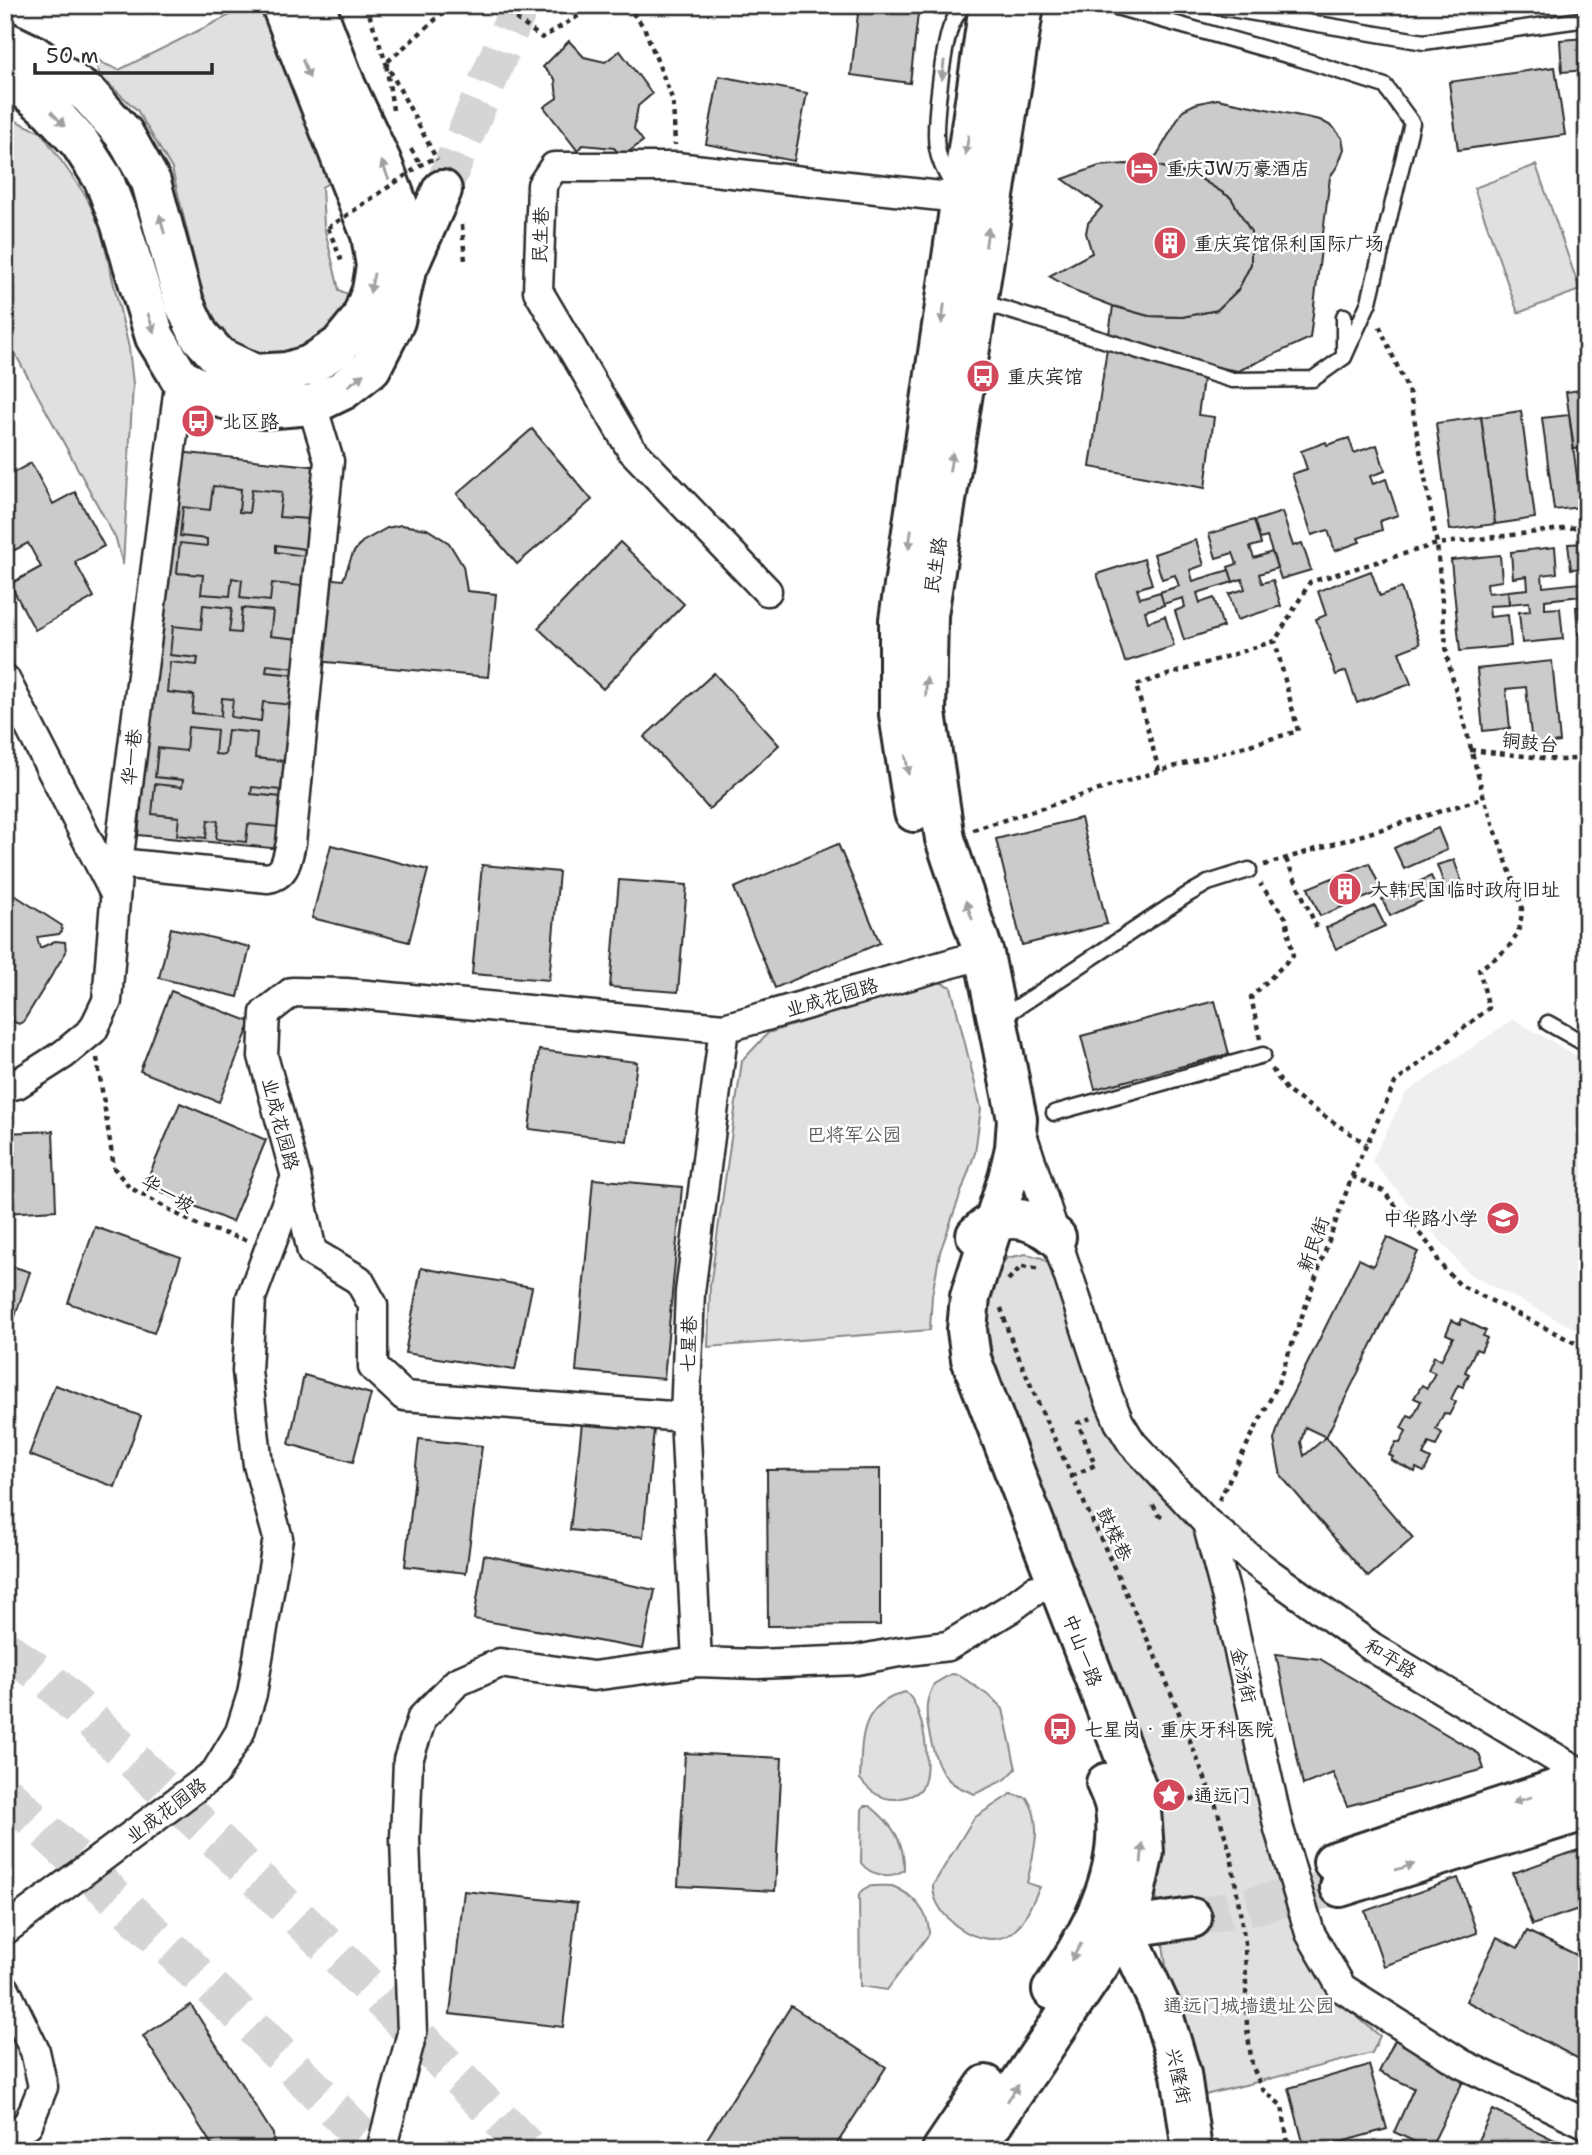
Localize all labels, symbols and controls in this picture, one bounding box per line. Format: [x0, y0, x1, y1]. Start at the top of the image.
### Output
scale bar [35, 32, 212, 76]
text: 50 m [46, 42, 99, 70]
one-way arrow [300, 59, 311, 80]
one-way arrow [938, 59, 949, 81]
one-way arrow [49, 110, 65, 127]
one-way arrow [961, 135, 972, 157]
hotel icon: 重庆JW万豪酒店 [1123, 149, 1161, 187]
place label: 重庆JW万豪酒店 [1166, 156, 1310, 181]
one-way arrow [379, 159, 390, 180]
street label: 民生巷 [527, 206, 554, 264]
one-way arrow [156, 213, 167, 235]
building icon: 重庆宾馆保利国际广场 [1151, 224, 1189, 262]
one-way arrow [982, 226, 993, 248]
place label: 重庆宾馆保利国际广场 [1194, 231, 1384, 256]
one-way arrow [367, 272, 378, 294]
one-way arrow [937, 303, 948, 325]
one-way arrow [146, 313, 157, 334]
bus stop icon: 重庆宾馆 [964, 357, 1002, 395]
place label: 重庆宾馆 [1007, 364, 1083, 389]
one-way arrow [347, 372, 365, 387]
bus stop icon: 北区路 [179, 402, 217, 440]
place label: 北区路 [222, 409, 279, 434]
one-way arrow [946, 451, 957, 473]
one-way arrow [905, 528, 916, 550]
street label: 民生路 [919, 535, 952, 595]
one-way arrow [921, 676, 932, 698]
street label: 华一巷 [116, 727, 147, 787]
street label: 铜鼓台 [1500, 727, 1560, 758]
one-way arrow [902, 754, 913, 776]
building icon: 大韩民国临时政府旧址 [1326, 870, 1364, 908]
place label: 大韩民国临时政府旧址 [1370, 877, 1560, 902]
one-way arrow [963, 899, 974, 920]
street label: 业成花园路 [783, 972, 881, 1023]
street label: 业成花园路 [256, 1075, 305, 1173]
park label: 巴将军公园 [806, 1122, 902, 1147]
street label: 华一坡 [137, 1168, 199, 1219]
school or university icon: 中华路小学 [1484, 1199, 1522, 1237]
place label: 中华路小学 [1383, 1206, 1478, 1231]
street label: 新民街 [1292, 1213, 1335, 1275]
street label: 七星巷 [675, 1315, 702, 1373]
street label: 鼓楼巷 [1091, 1503, 1138, 1565]
street label: 中山一路 [1057, 1610, 1108, 1690]
street label: 和平路 [1360, 1633, 1422, 1684]
street label: 金汤街 [1225, 1645, 1262, 1706]
bus stop icon: 七星岗‧重庆牙科医院 [1041, 1710, 1079, 1748]
place label: 七星岗‧重庆牙科医院 [1084, 1717, 1274, 1742]
street label: 业成花园路 [121, 1772, 212, 1849]
place icon: 通远门 [1150, 1776, 1188, 1814]
place label: 通远门 [1194, 1783, 1251, 1808]
one-way arrow [1511, 1796, 1532, 1806]
one-way arrow [1137, 1842, 1148, 1864]
one-way arrow [1395, 1861, 1416, 1872]
one-way arrow [1069, 1942, 1082, 1961]
park label: 通远门城墙遗址公园 [1163, 1993, 1335, 2018]
street label: 兴隆街 [1160, 2046, 1197, 2107]
one-way arrow [1006, 2083, 1019, 2103]

